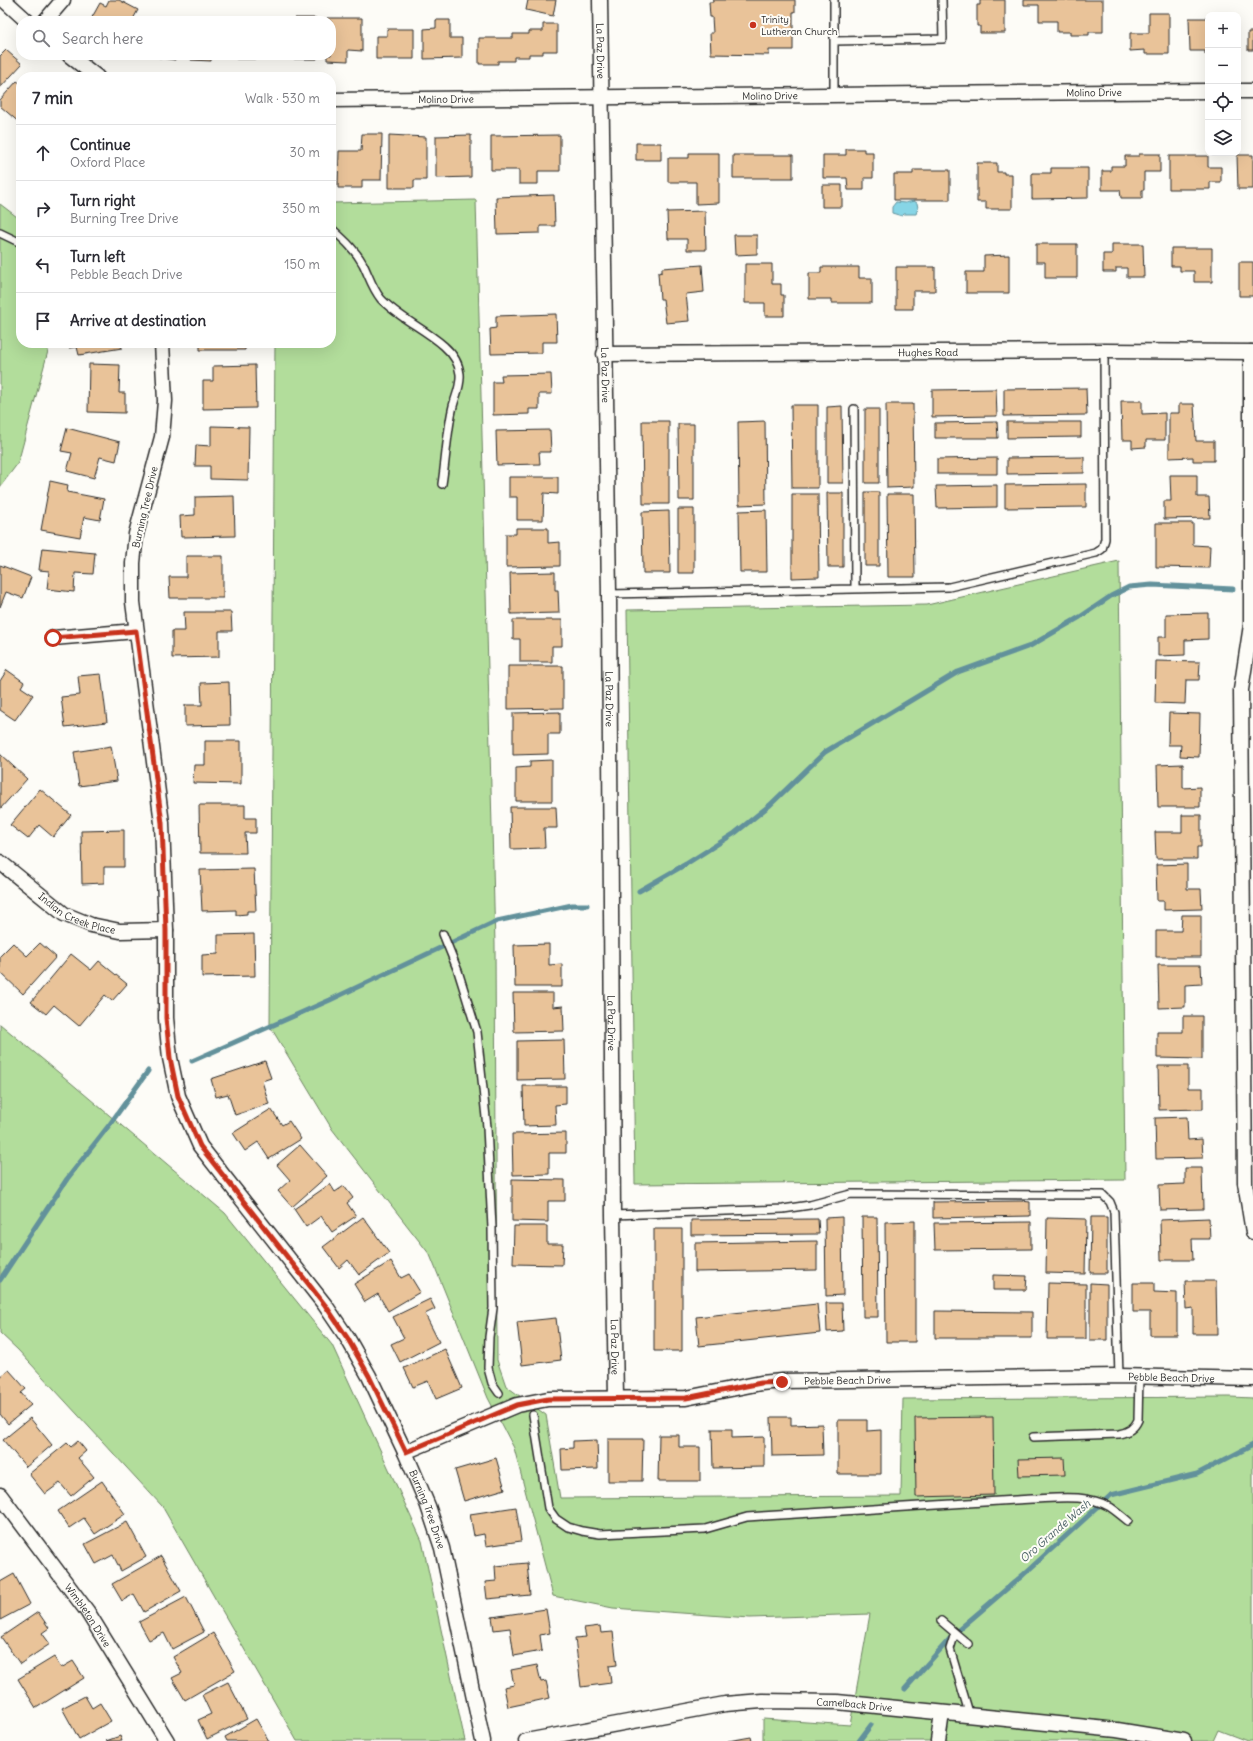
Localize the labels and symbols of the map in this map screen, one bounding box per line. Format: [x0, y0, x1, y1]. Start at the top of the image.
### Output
place label: Trinity Lutheran Church [761, 13, 838, 38]
marker: Trinity Lutheran Church [748, 20, 758, 30]
street label: La Paz Drive [594, 23, 608, 79]
street label: Molino Drive [1066, 85, 1122, 99]
street label: Molino Drive [742, 89, 798, 102]
street label: Molino Drive [418, 92, 474, 106]
street label: Hughes Road [898, 345, 958, 359]
street label: La Paz Drive [599, 347, 613, 403]
street label: Burning Tree Drive [129, 465, 161, 549]
route start [44, 629, 62, 647]
street label: La Paz Drive [603, 671, 616, 727]
street label: Indian Creek Place [36, 889, 117, 936]
street label: La Paz Drive [605, 995, 618, 1051]
street label: La Paz Drive [608, 1319, 622, 1375]
street label: Pebble Beach Drive [1128, 1370, 1215, 1385]
route end [773, 1373, 791, 1391]
street label: Pebble Beach Drive [804, 1373, 891, 1387]
street label: Burning Tree Drive [407, 1468, 448, 1550]
water label: Oro Grande Wash [1017, 1496, 1094, 1565]
street label: Wimbleton Drive [62, 1581, 114, 1649]
street label: Camelback Drive [816, 1695, 893, 1714]

